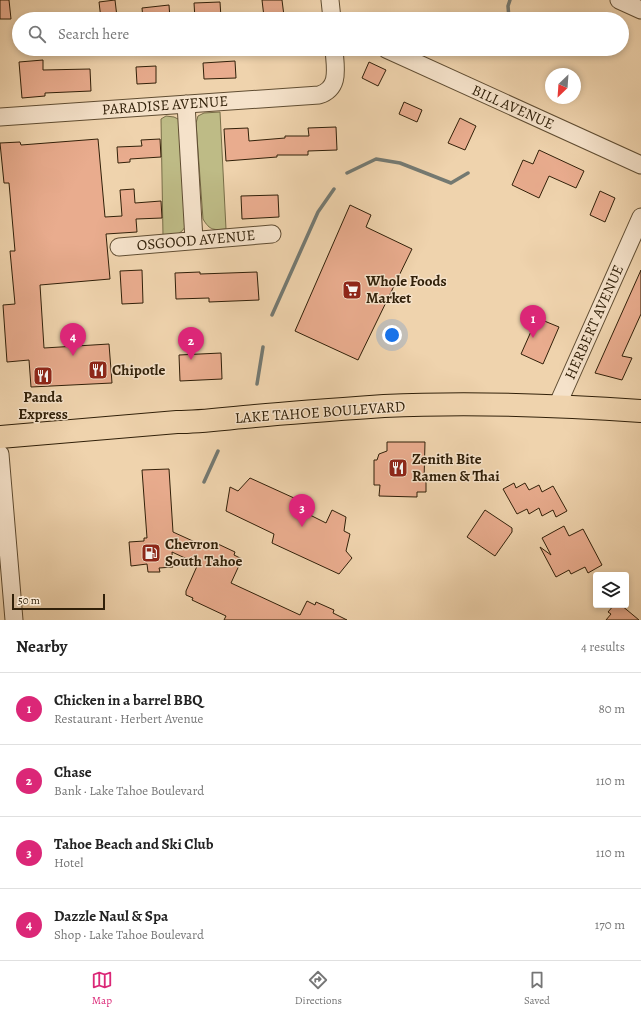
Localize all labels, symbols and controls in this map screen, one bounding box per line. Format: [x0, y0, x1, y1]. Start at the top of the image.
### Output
search box [12, 12, 629, 56]
icon: search [26, 23, 48, 45]
text: Search here [58, 24, 129, 44]
north arrow [545, 68, 581, 104]
street label: BILL AVENUE [469, 80, 557, 134]
street label: PARADISE AVENUE [101, 91, 229, 119]
street label: OSGOOD AVENUE [136, 225, 256, 255]
street label: HERBERT AVENUE [560, 262, 628, 382]
place label: Whole Foods Market [365, 271, 447, 308]
supermarket icon: Whole Foods Market [341, 279, 363, 301]
pin: 1 [520, 305, 546, 338]
pin: 4 [60, 323, 86, 356]
your location [382, 325, 402, 345]
pin: 2 [178, 327, 204, 360]
restaurant icon: Chipotle [87, 359, 109, 381]
place label: Chipotle [112, 360, 166, 380]
restaurant icon: Panda Express [32, 365, 54, 387]
place label: Panda Express [18, 387, 68, 424]
street label: LAKE TAHOE BOULEVARD [234, 396, 406, 428]
place label: Zenith Bite Ramen & Thai [412, 449, 500, 486]
restaurant icon: Zenith Bite Ramen & Thai [387, 457, 409, 479]
pin: 3 [289, 494, 315, 527]
place label: Chevron South Tahoe [165, 534, 243, 571]
fuel station icon: Chevron South Tahoe [140, 542, 162, 564]
map controls [593, 572, 629, 608]
button: layers [593, 572, 629, 608]
scale bar [12, 592, 105, 611]
text: 50 m [18, 593, 40, 608]
text: Nearby [16, 635, 67, 658]
text: 4 results [581, 638, 625, 655]
text: Chicken in a barrel BBQ [54, 690, 203, 710]
text: 1 [27, 700, 31, 717]
text: 80 m [598, 700, 625, 717]
text: Restaurant · Herbert Avenue [54, 710, 203, 727]
text: Chase [54, 762, 92, 782]
text: 2 [26, 772, 32, 789]
text: 110 m [596, 772, 625, 789]
text: Bank · Lake Tahoe Boulevard [54, 782, 204, 799]
text: Tahoe Beach and Ski Club [54, 834, 214, 854]
text: 3 [26, 844, 32, 861]
text: 110 m [596, 844, 625, 861]
text: Hotel [54, 854, 83, 871]
text: Dazzle Naul & Spa [54, 906, 168, 926]
text: 4 [26, 916, 32, 933]
text: 170 m [595, 916, 625, 933]
text: Shop · Lake Tahoe Boulevard [54, 926, 204, 943]
tab: Map [91, 969, 113, 1008]
tab: Directions [295, 969, 342, 1008]
tab: Saved [524, 969, 550, 1008]

